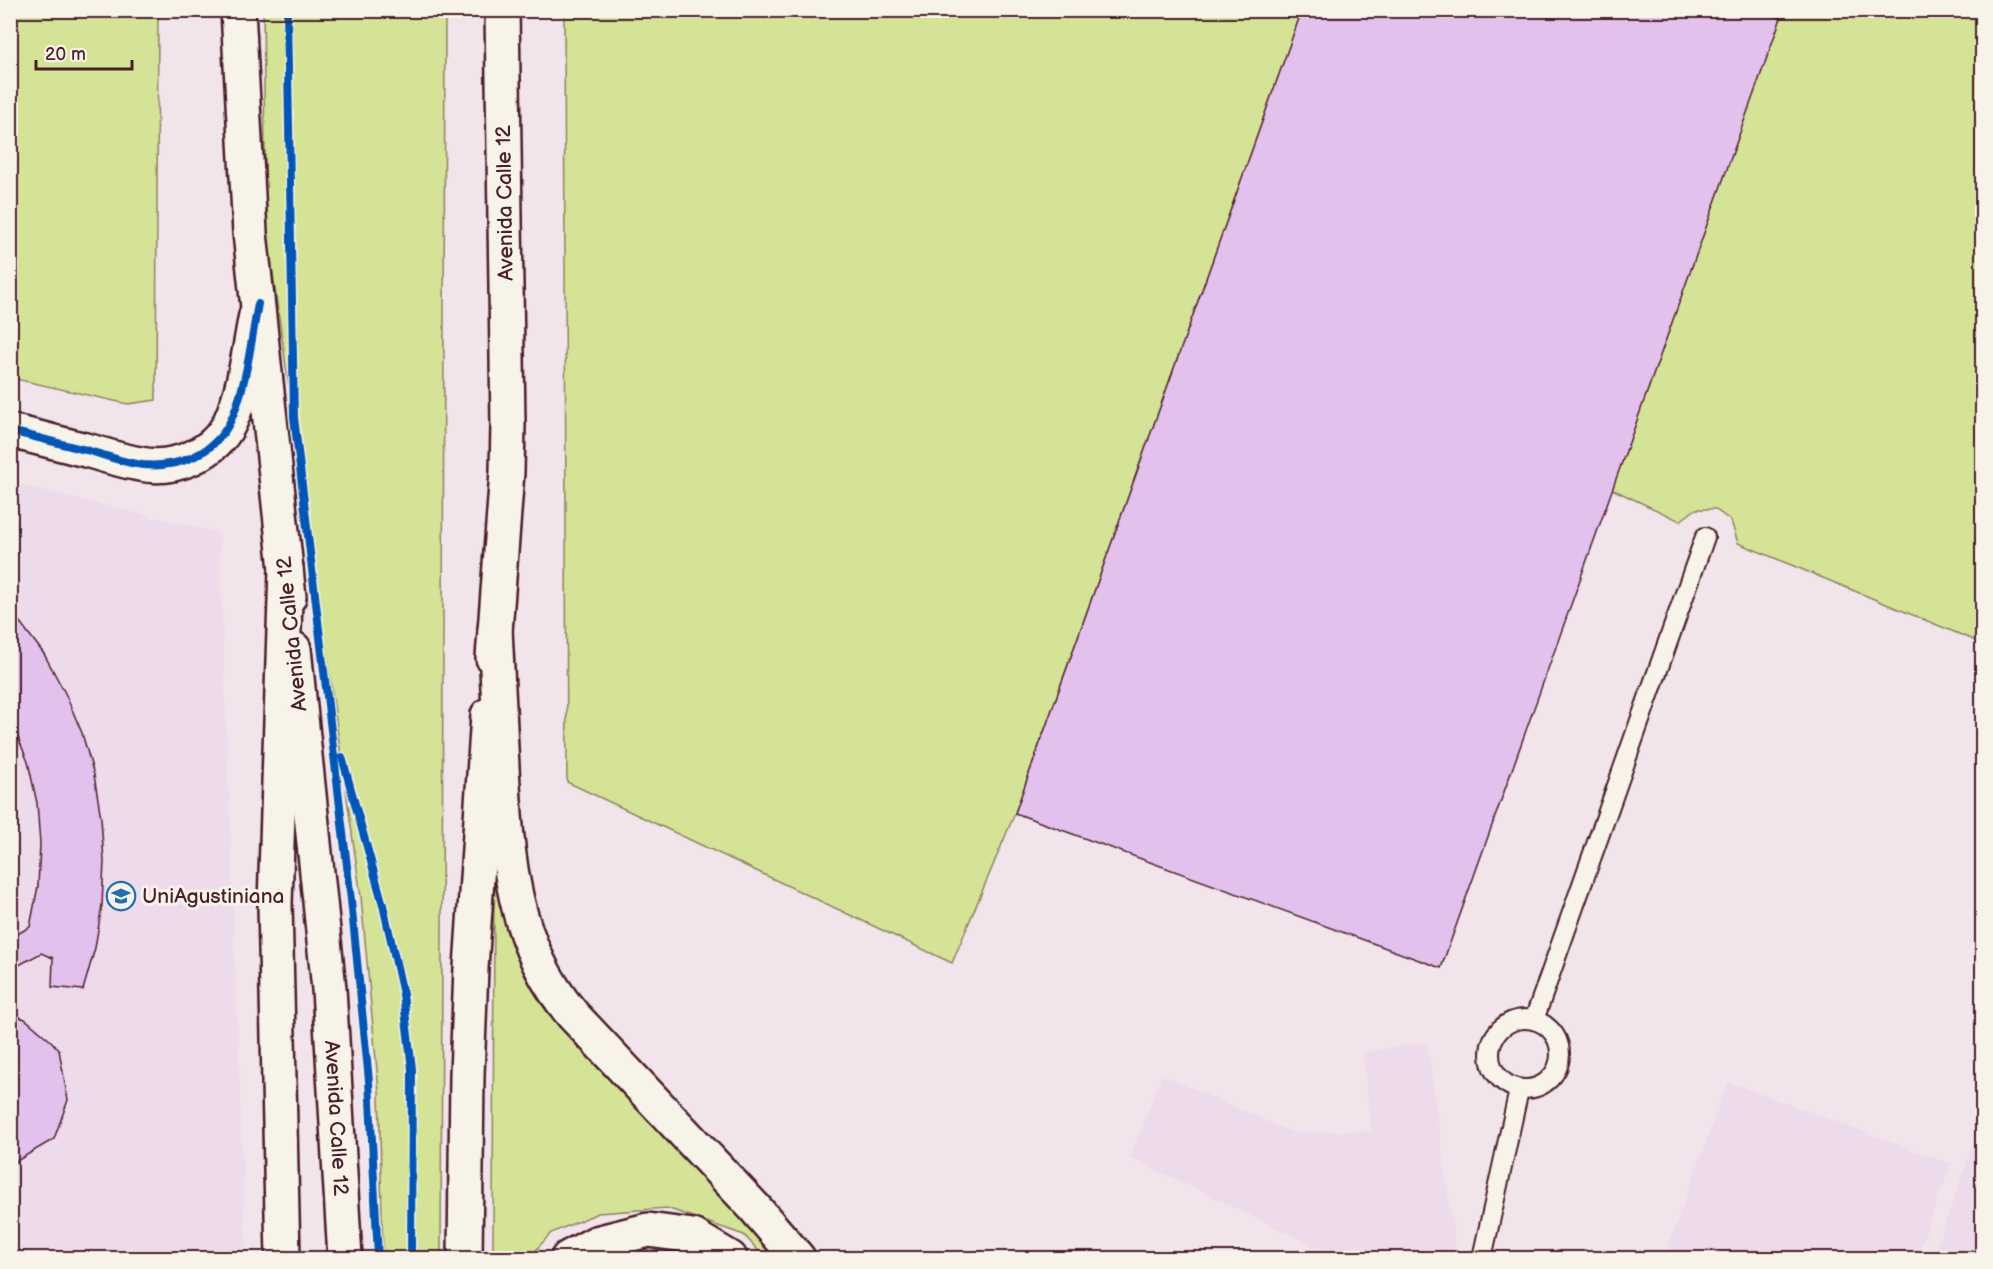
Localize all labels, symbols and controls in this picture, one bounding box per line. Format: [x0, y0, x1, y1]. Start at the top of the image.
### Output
scale bar [36, 33, 132, 71]
text: 20 m [45, 44, 86, 65]
street label: Avenida Calle 12 [491, 124, 519, 281]
street label: Avenida Calle 12 [271, 555, 313, 713]
school or university icon: UniAgustiniana [105, 880, 137, 912]
place label: UniAgustiniana [142, 884, 285, 909]
street label: Avenida Calle 12 [320, 1040, 354, 1197]

